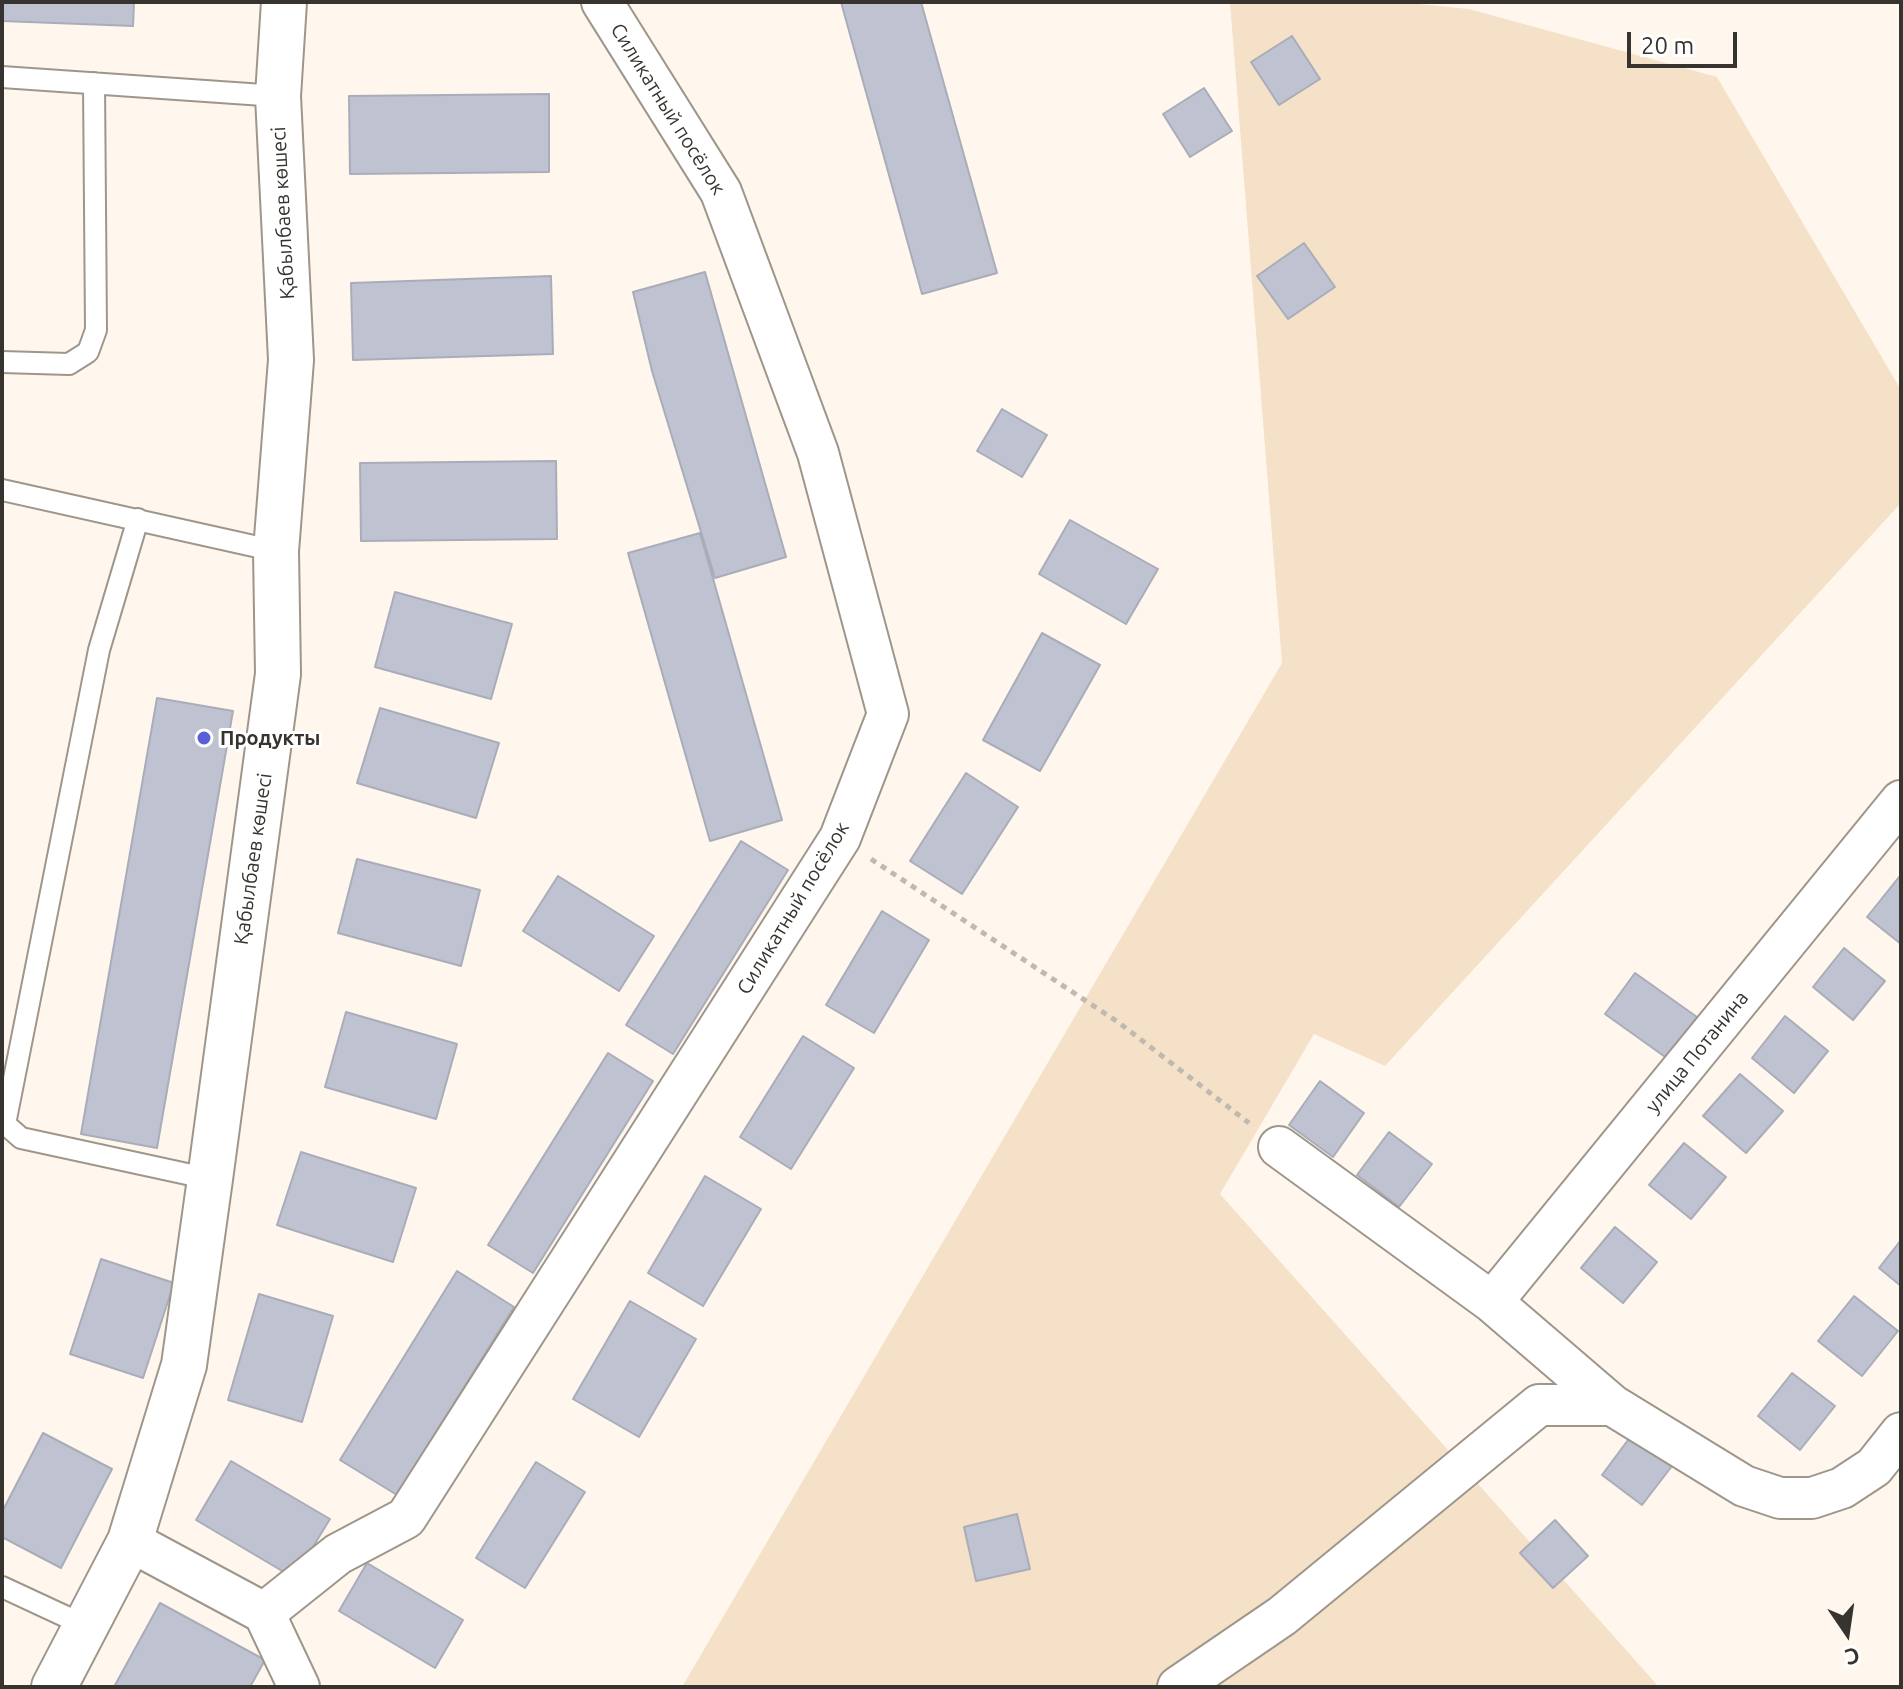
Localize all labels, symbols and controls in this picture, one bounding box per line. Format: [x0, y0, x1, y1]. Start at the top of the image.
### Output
scale bar [1631, 16, 1741, 66]
street label: Силикатный посёлок [606, 19, 730, 199]
text: 20 m [1641, 32, 1694, 59]
street label: Қабылбаев көшесі [266, 126, 300, 300]
place label: Продукты [220, 726, 320, 750]
marker: Продукты [195, 729, 213, 747]
street label: Қабылбаев көшесі [229, 772, 277, 946]
street label: Силикатный посёлок [732, 817, 854, 999]
street label: улица Потанина [1641, 986, 1753, 1118]
north arrow [1807, 1593, 1887, 1673]
text: С [1843, 1643, 1862, 1671]

